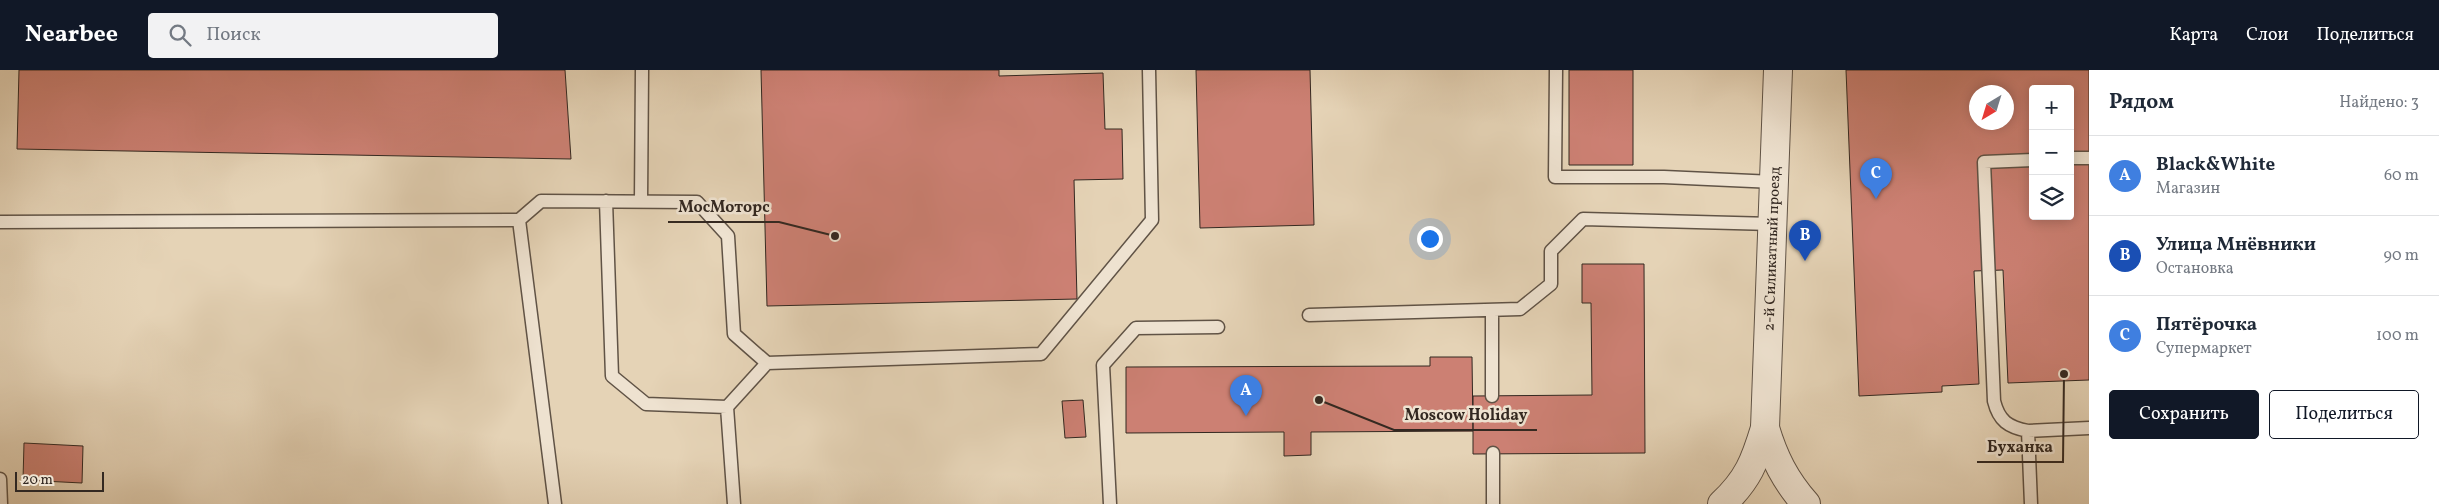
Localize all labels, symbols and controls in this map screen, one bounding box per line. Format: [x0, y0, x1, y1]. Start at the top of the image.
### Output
search box [148, 13, 498, 58]
text: Nearbee [25, 18, 118, 52]
icon: search [166, 21, 194, 49]
text: Поиск [206, 22, 261, 48]
text: Карта [2170, 23, 2218, 48]
text: Слои [2246, 23, 2288, 48]
text: Поделиться [2316, 23, 2414, 48]
north arrow [1969, 85, 2014, 130]
map controls [2029, 85, 2074, 220]
button: + [2029, 85, 2074, 130]
text: Рядом [2109, 88, 2174, 117]
text: Найдено: 3 [2339, 92, 2419, 114]
button: − [2029, 130, 2074, 175]
text: Black&White [2156, 152, 2275, 178]
pin: C [1860, 158, 1892, 199]
text: A [2119, 165, 2131, 187]
text: 60 m [2384, 165, 2419, 187]
street label: 2-й Силикатный проезд [1760, 166, 1787, 331]
button: layers [2029, 175, 2074, 220]
text: Магазин [2156, 178, 2220, 200]
callout: МосМоторс [668, 191, 779, 222]
text: МосМоторс [678, 197, 770, 219]
pin: B [1789, 220, 1821, 261]
your location [1417, 226, 1443, 252]
text: Улица Мнёвники [2156, 232, 2316, 258]
text: B [2120, 245, 2130, 267]
text: 90 m [2383, 245, 2419, 267]
text: Остановка [2156, 258, 2234, 280]
text: Пятёрочка [2156, 312, 2257, 338]
text: C [2120, 325, 2130, 347]
text: 100 m [2376, 325, 2419, 347]
text: Супермаркет [2156, 338, 2252, 360]
pin: A [1230, 375, 1262, 416]
button: Сохранить [2109, 390, 2259, 439]
button: Поделиться [2269, 390, 2419, 439]
callout: Moscow Holiday [1394, 399, 1537, 430]
text: Moscow Holiday [1405, 405, 1528, 427]
callout: Буханка [1977, 431, 2063, 462]
text: Буханка [1987, 437, 2053, 459]
scale bar [15, 469, 104, 492]
text: 20 m [22, 471, 53, 490]

